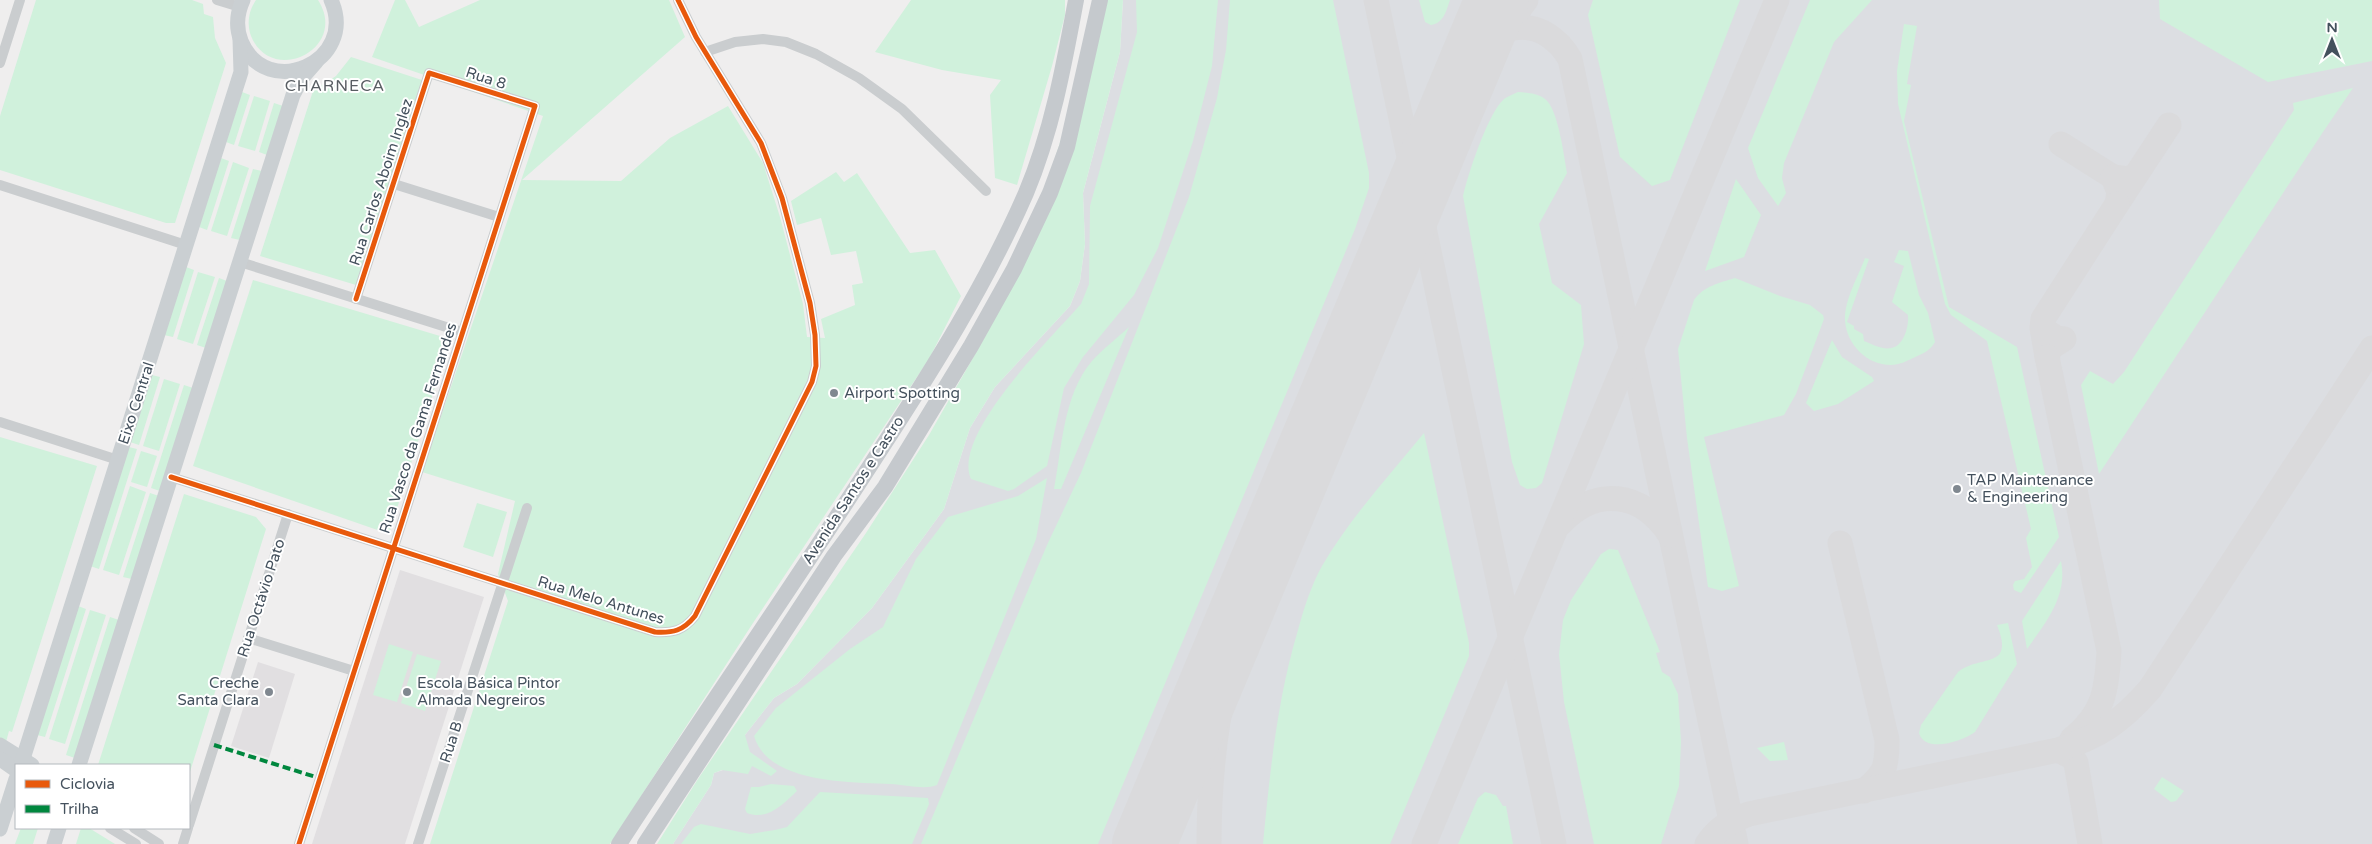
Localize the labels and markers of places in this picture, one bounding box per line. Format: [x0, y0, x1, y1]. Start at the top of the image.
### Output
place label: Airport Spotting [844, 384, 960, 402]
marker: Airport Spotting [828, 387, 840, 399]
place label: TAP Maintenance & Engineering [1967, 471, 2093, 506]
marker: TAP Maintenance & Engineering [1951, 483, 1963, 495]
place label: Creche Santa Clara [178, 674, 259, 709]
place label: Escola Básica Pintor Almada Negreiros [417, 674, 560, 709]
marker: Creche Santa Clara [263, 686, 275, 698]
marker: Escola Básica Pintor Almada Negreiros [401, 686, 413, 698]

